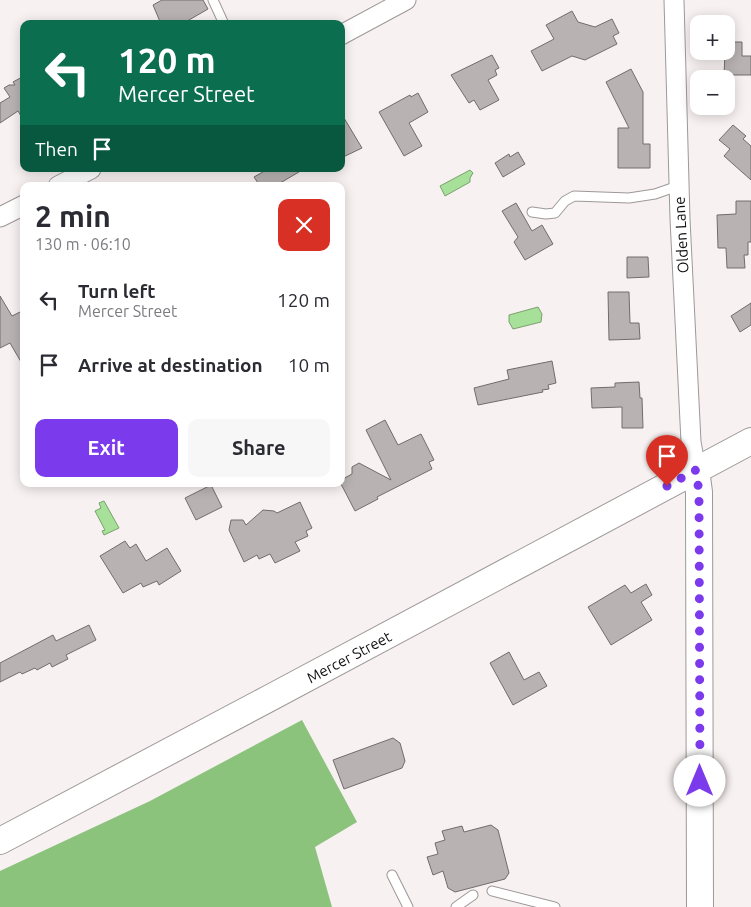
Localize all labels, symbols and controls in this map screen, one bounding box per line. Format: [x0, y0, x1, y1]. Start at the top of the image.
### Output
map controls [690, 15, 735, 115]
button: + [690, 15, 735, 60]
icon: left [35, 40, 100, 105]
text: 120 m [118, 40, 216, 80]
button: − [690, 70, 735, 115]
text: Mercer Street [118, 81, 255, 106]
icon: arrive [88, 135, 116, 163]
text: Then [35, 138, 78, 160]
street label: Olden Lane [671, 196, 691, 274]
text: 2 min [35, 199, 111, 233]
button: close [278, 199, 330, 251]
text: 130 m · 06:10 [35, 235, 131, 253]
text: Turn left [78, 280, 156, 302]
icon: left [35, 286, 63, 314]
text: 120 m [277, 289, 330, 311]
text: Mercer Street [78, 302, 177, 320]
icon: arrive [35, 351, 63, 379]
text: Arrive at destination [78, 354, 263, 376]
text: 10 m [288, 354, 330, 376]
button: Exit [35, 419, 178, 477]
button: Share [188, 419, 330, 477]
pin [646, 435, 688, 486]
icon: arrive [653, 442, 681, 470]
street label: Mercer Street [304, 628, 394, 686]
position arrow [673, 754, 725, 806]

